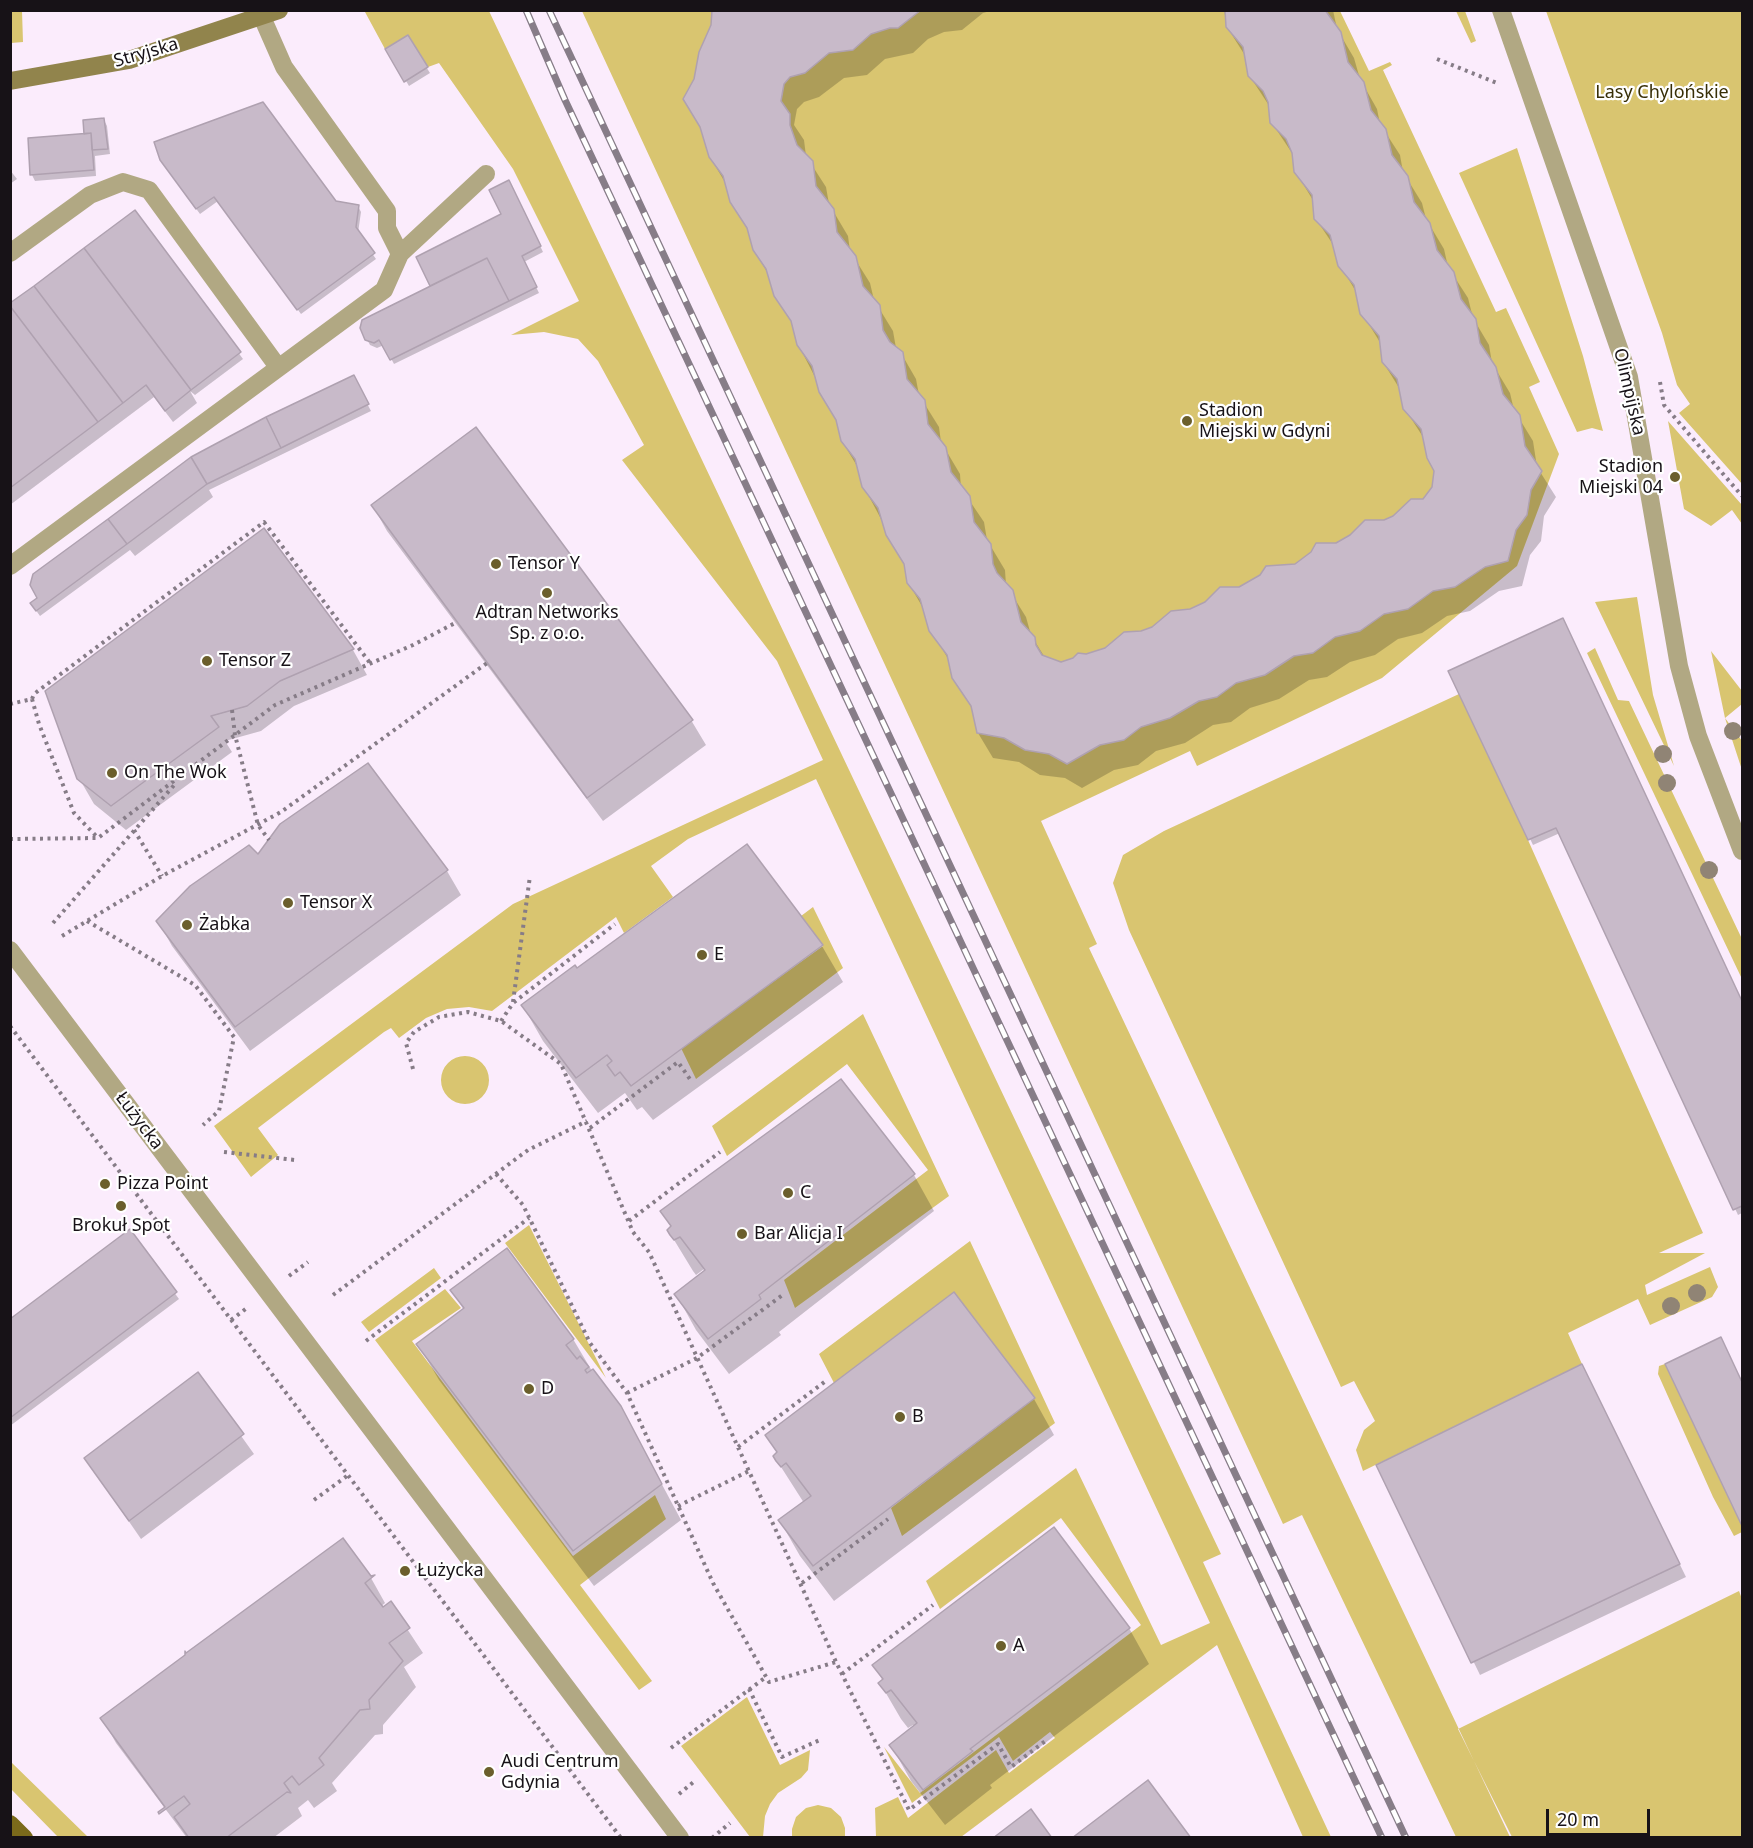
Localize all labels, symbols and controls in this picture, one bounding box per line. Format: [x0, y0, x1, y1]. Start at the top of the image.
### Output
street label: Stryjska [111, 34, 181, 72]
park label: Lasy Chylońskie [1595, 82, 1729, 104]
street label: Olimpijska [1608, 346, 1650, 438]
place label: Stadion Miejski w Gdyni [1199, 400, 1330, 442]
marker: Stadion Miejski w Gdyni [1180, 414, 1194, 428]
place label: Stadion Miejski 04 [1579, 456, 1663, 498]
marker: Stadion Miejski 04 [1668, 470, 1682, 484]
place label: Tensor Y [508, 553, 580, 575]
marker: Tensor Y [489, 557, 503, 571]
marker: Adtran Networks Sp. z o.o. [540, 586, 554, 600]
place label: Adtran Networks Sp. z o.o. [475, 602, 619, 644]
place label: Tensor Z [219, 650, 291, 672]
marker: Tensor Z [200, 654, 214, 668]
place label: On The Wok [124, 762, 227, 784]
marker: On The Wok [105, 766, 119, 780]
place label: Tensor X [300, 892, 372, 914]
marker: Tensor X [281, 896, 295, 910]
place label: Żabka [199, 914, 250, 936]
marker: Żabka [180, 918, 194, 932]
place label: E [714, 944, 724, 966]
marker: E [695, 948, 709, 962]
street label: Łużycka [110, 1088, 168, 1154]
place label: Pizza Point [117, 1173, 208, 1195]
marker: Pizza Point [98, 1177, 112, 1191]
place label: C [800, 1182, 811, 1204]
marker: C [781, 1186, 795, 1200]
marker: Brokuł Spot [114, 1199, 128, 1213]
place label: Brokuł Spot [72, 1215, 170, 1237]
place label: Bar Alicja I [754, 1223, 843, 1245]
marker: Bar Alicja I [735, 1227, 749, 1241]
place label: D [541, 1378, 554, 1400]
marker: D [522, 1382, 536, 1396]
place label: B [912, 1406, 924, 1428]
marker: B [893, 1410, 907, 1424]
place label: Łużycka [417, 1560, 484, 1582]
marker: Łużycka [398, 1564, 412, 1578]
place label: A [1013, 1635, 1025, 1657]
marker: A [994, 1639, 1008, 1653]
place label: Audi Centrum Gdynia [501, 1751, 619, 1794]
marker: Audi Centrum Gdynia [482, 1765, 496, 1779]
scale bar [1549, 1797, 1652, 1835]
text: 20 m [1557, 1807, 1599, 1831]

